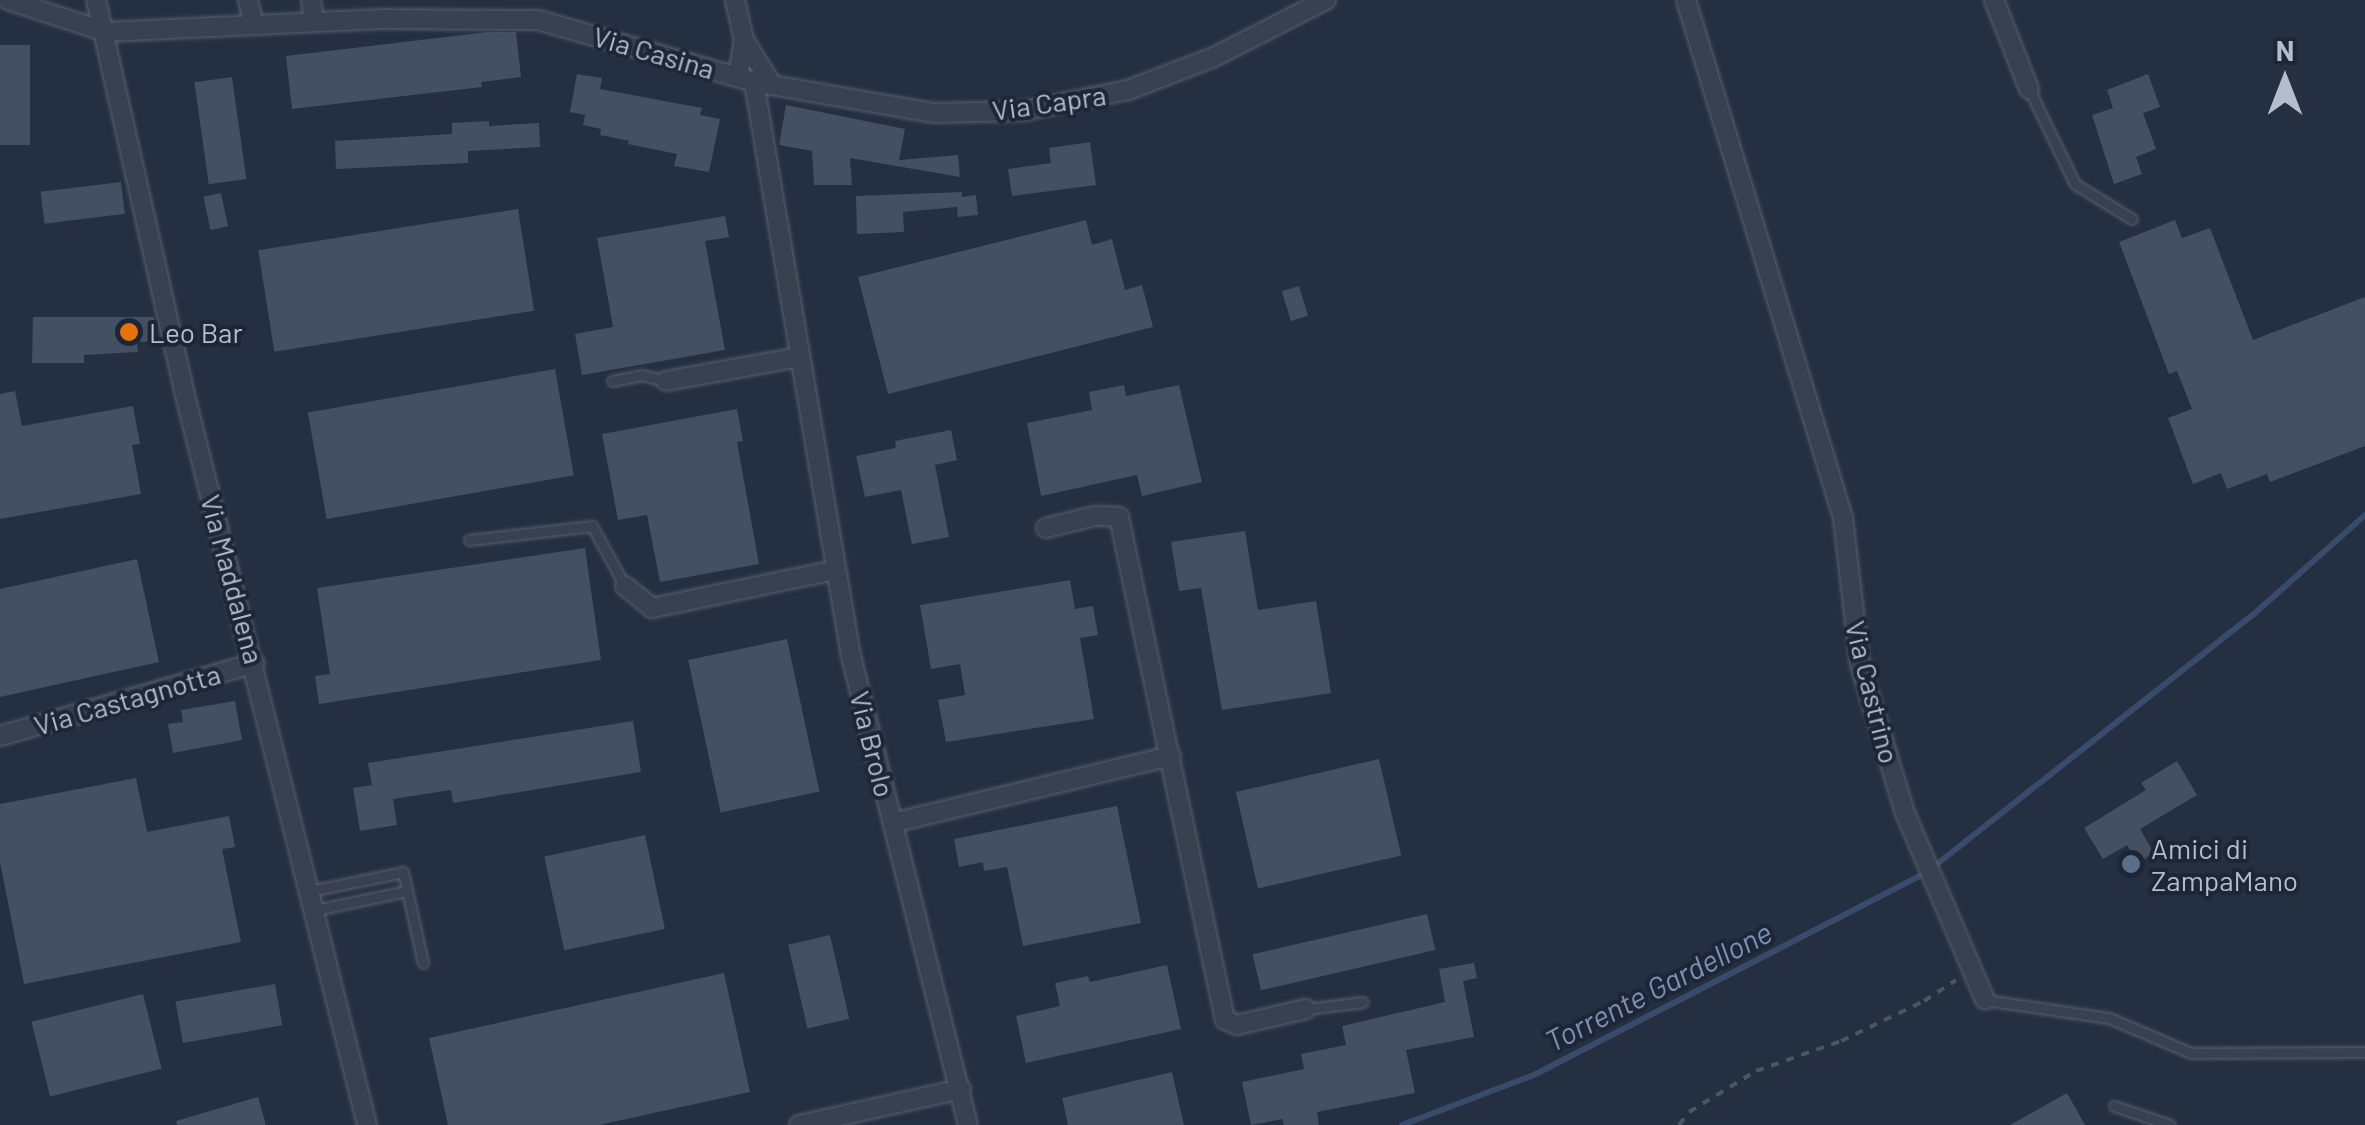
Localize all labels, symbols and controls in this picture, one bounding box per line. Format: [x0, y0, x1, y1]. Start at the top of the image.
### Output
street label: Via Casina [589, 19, 719, 85]
north arrow [2235, 30, 2335, 130]
text: N [2276, 33, 2294, 67]
street label: Via Capra [990, 77, 1108, 127]
place label: Leo Bar [149, 315, 243, 349]
marker: Leo Bar [118, 321, 140, 343]
street label: Via Maddalena [194, 491, 272, 667]
street label: Via Castrino [1839, 617, 1907, 767]
street label: Via Castagnotta [30, 656, 224, 742]
street label: Via Brolo [844, 687, 902, 801]
place label: Amici di ZampaMano [2151, 831, 2298, 897]
marker: Amici di ZampaMano [2120, 853, 2142, 875]
water label: Torrente Gardellone [1539, 913, 1777, 1059]

